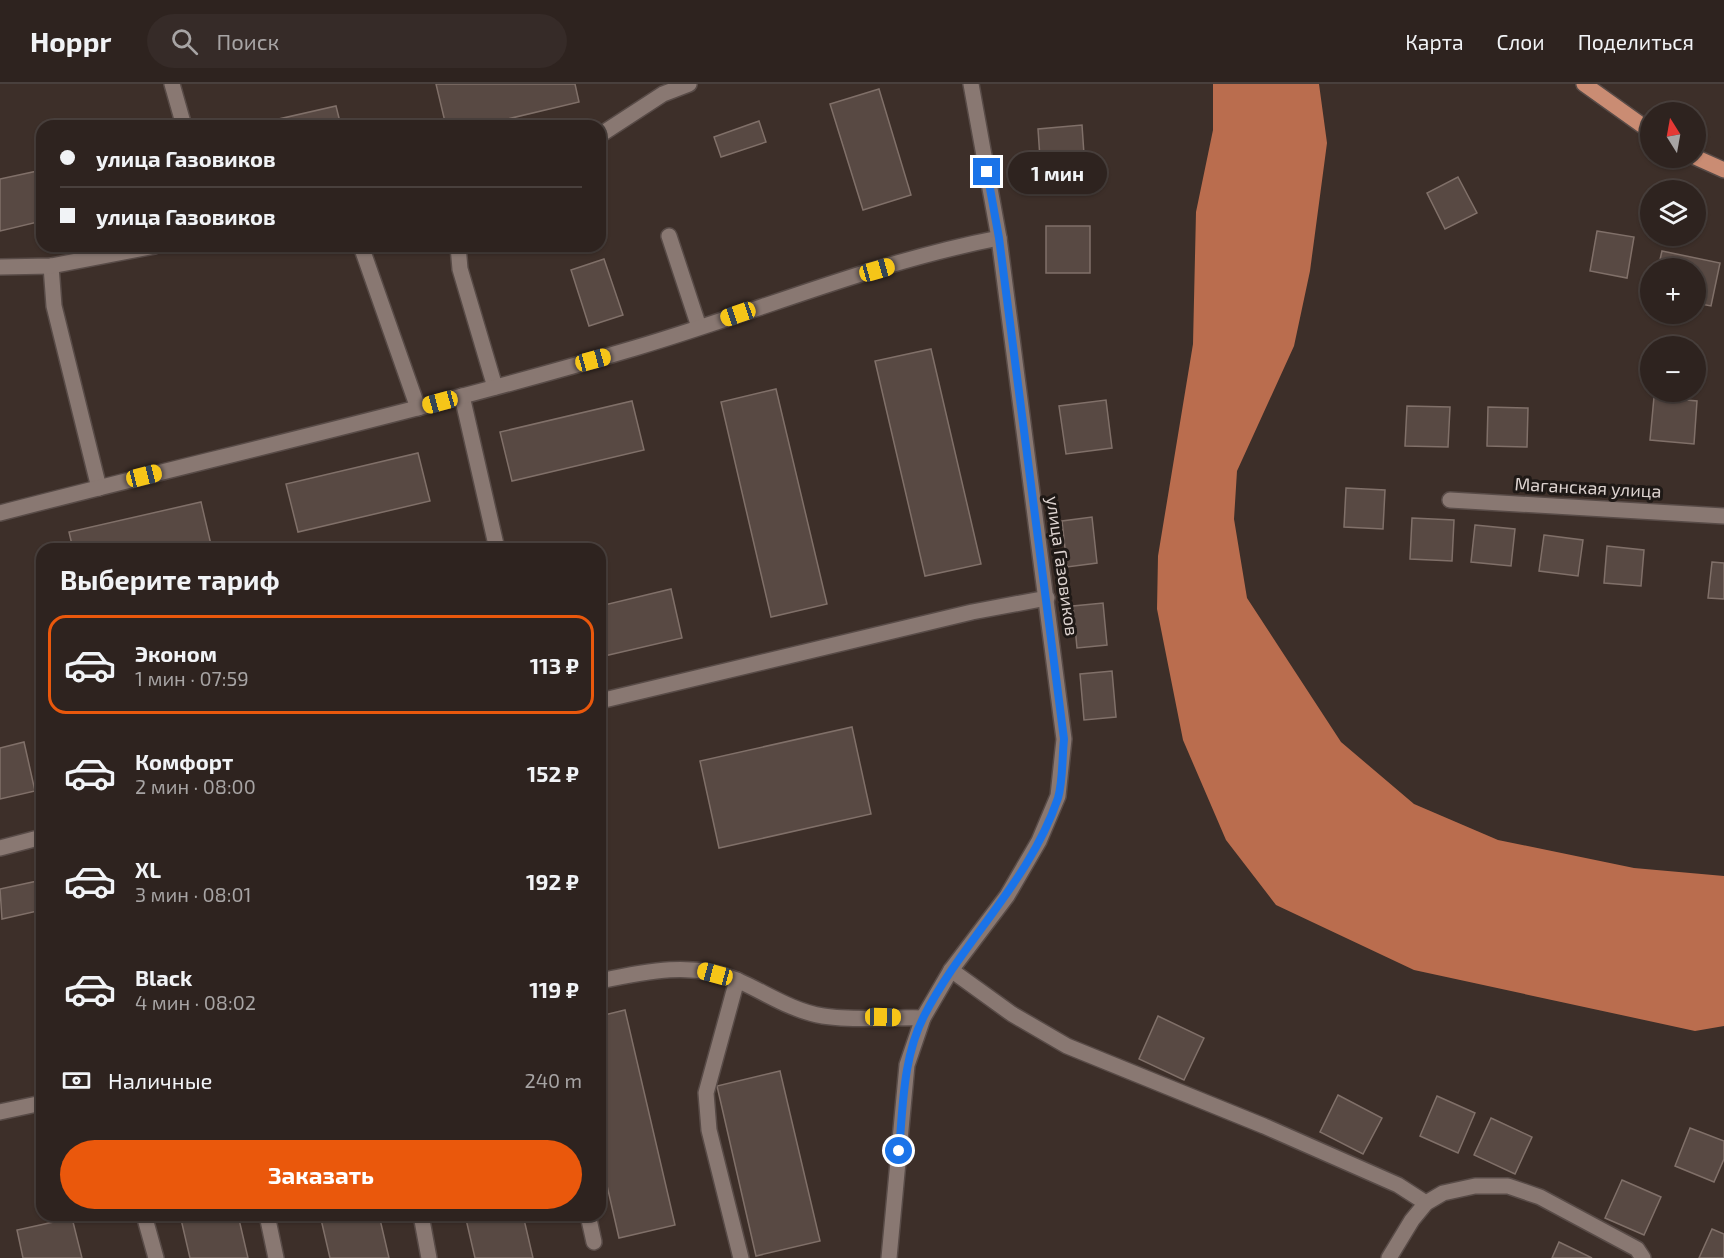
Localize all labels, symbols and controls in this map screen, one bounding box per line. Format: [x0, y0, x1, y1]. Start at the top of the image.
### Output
search box [147, 14, 567, 68]
text: Hoppr [30, 24, 111, 58]
icon: search [168, 25, 201, 58]
text: Поиск [216, 28, 279, 54]
text: Карта [1405, 29, 1464, 54]
text: Слои [1497, 29, 1545, 54]
text: Поделиться [1578, 29, 1694, 54]
north arrow [1640, 102, 1706, 168]
map controls [1640, 102, 1706, 402]
text: улица Газовиков [96, 145, 276, 171]
callout: 1 мин [1008, 151, 1107, 193]
route end [973, 158, 1000, 185]
text: 1 мин [1031, 161, 1084, 185]
button: layers [1640, 180, 1706, 246]
text: улица Газовиков [96, 203, 276, 229]
car [857, 256, 897, 284]
button: + [1640, 258, 1706, 324]
car [718, 300, 758, 328]
button: − [1640, 336, 1706, 402]
car [573, 347, 613, 373]
car [420, 389, 460, 415]
car [124, 463, 164, 489]
street label: Маганская улица [1514, 472, 1662, 502]
street label: улица Газовиков [1042, 495, 1084, 637]
text: Выберите тариф [60, 563, 280, 595]
icon: car [63, 638, 117, 692]
text: Эконом [135, 640, 217, 666]
text: 113 ₽ [530, 652, 579, 678]
text: 1 мин · 07:59 [135, 666, 249, 690]
icon: car [63, 746, 117, 800]
text: Комфорт [135, 748, 233, 774]
text: 152 ₽ [527, 760, 579, 786]
text: 2 мин · 08:00 [135, 774, 256, 798]
icon: car [63, 854, 117, 908]
text: XL [135, 856, 161, 882]
text: 192 ₽ [526, 868, 579, 894]
text: 3 мин · 08:01 [135, 882, 252, 906]
car [695, 961, 735, 987]
icon: car [63, 962, 117, 1016]
text: Black [135, 964, 192, 990]
text: 119 ₽ [529, 976, 579, 1002]
text: 4 мин · 08:02 [135, 990, 256, 1014]
car [865, 1008, 901, 1026]
icon: cash [60, 1064, 93, 1097]
text: Наличные [108, 1067, 212, 1093]
text: 240 m [524, 1068, 582, 1092]
route start [885, 1137, 912, 1164]
button: Заказать [60, 1140, 582, 1209]

